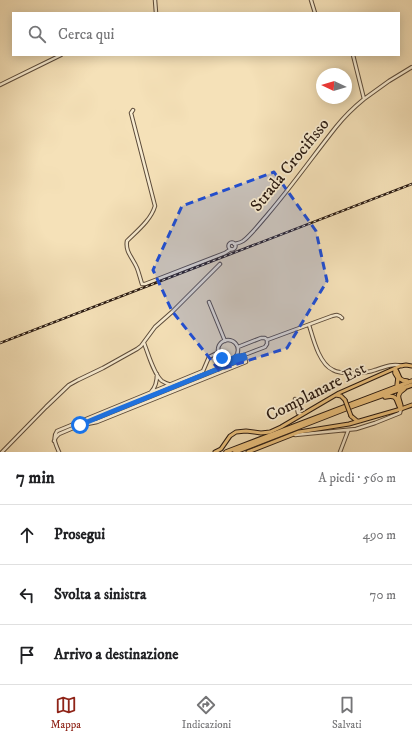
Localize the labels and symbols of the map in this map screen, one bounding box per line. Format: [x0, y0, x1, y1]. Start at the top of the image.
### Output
north arrow [316, 68, 352, 104]
street label: Strada Crocifisso [246, 114, 334, 216]
route end [213, 349, 231, 367]
street label: Complanare Est [262, 357, 370, 427]
route start [71, 416, 89, 434]

